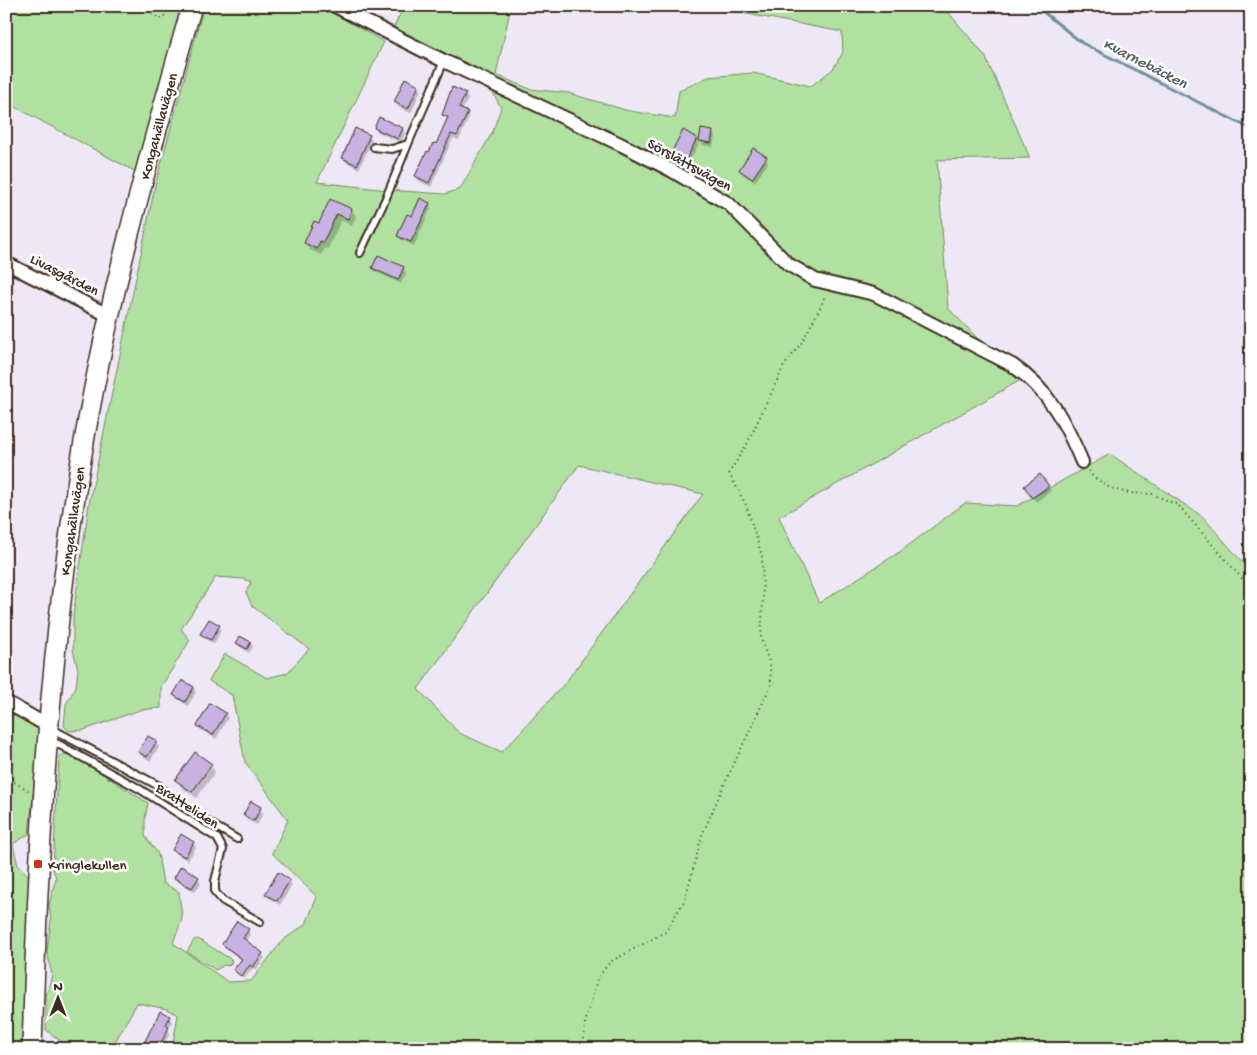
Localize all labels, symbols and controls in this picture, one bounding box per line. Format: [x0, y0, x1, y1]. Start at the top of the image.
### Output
water label: Kvarnebäcken [1099, 36, 1190, 95]
street label: Kongahällavägen [137, 71, 183, 182]
street label: Sörslättsvägen [644, 135, 734, 196]
street label: Livasgården [27, 251, 102, 301]
street label: Kongahällavägen [57, 466, 91, 577]
street label: Bratteliden [151, 779, 222, 834]
place label: Kringlekullen [48, 857, 127, 875]
marker: Kringlekullen [32, 858, 44, 870]
north arrow [32, 972, 82, 1022]
text: N [53, 979, 63, 996]

